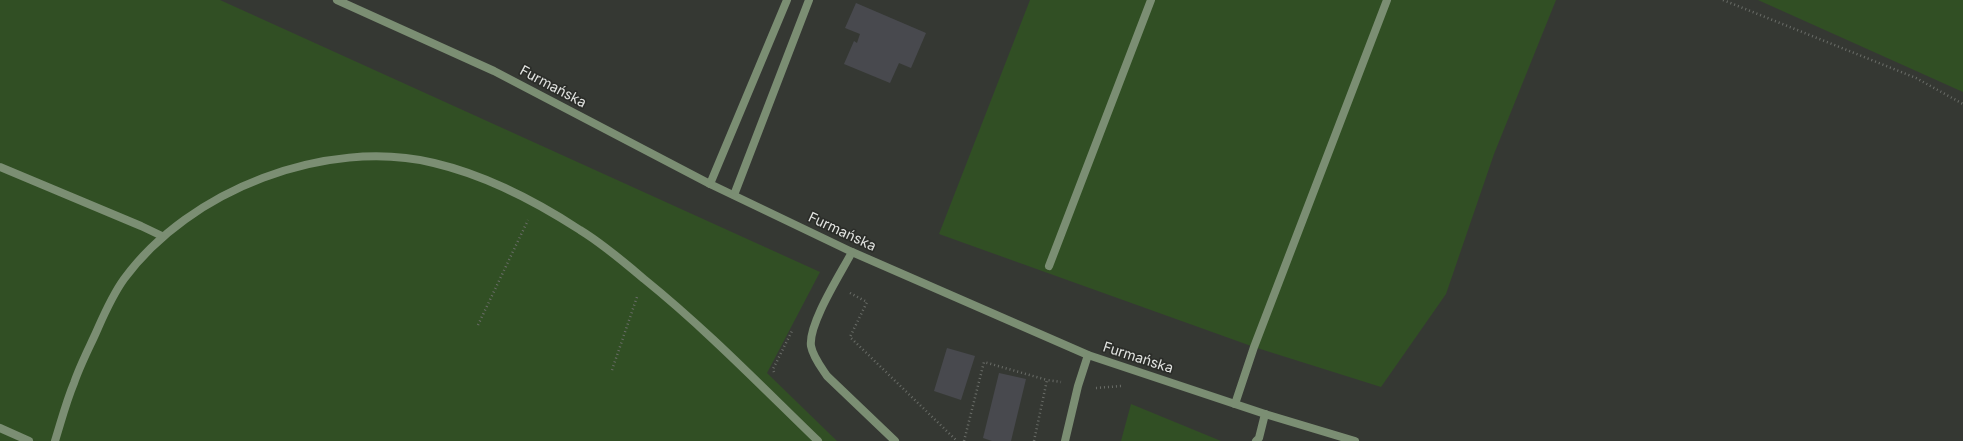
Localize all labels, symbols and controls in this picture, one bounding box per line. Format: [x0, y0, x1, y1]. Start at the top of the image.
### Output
street label: Furmańska [517, 62, 589, 112]
street label: Furmańska [805, 209, 879, 255]
street label: Furmańska [1101, 339, 1175, 377]

